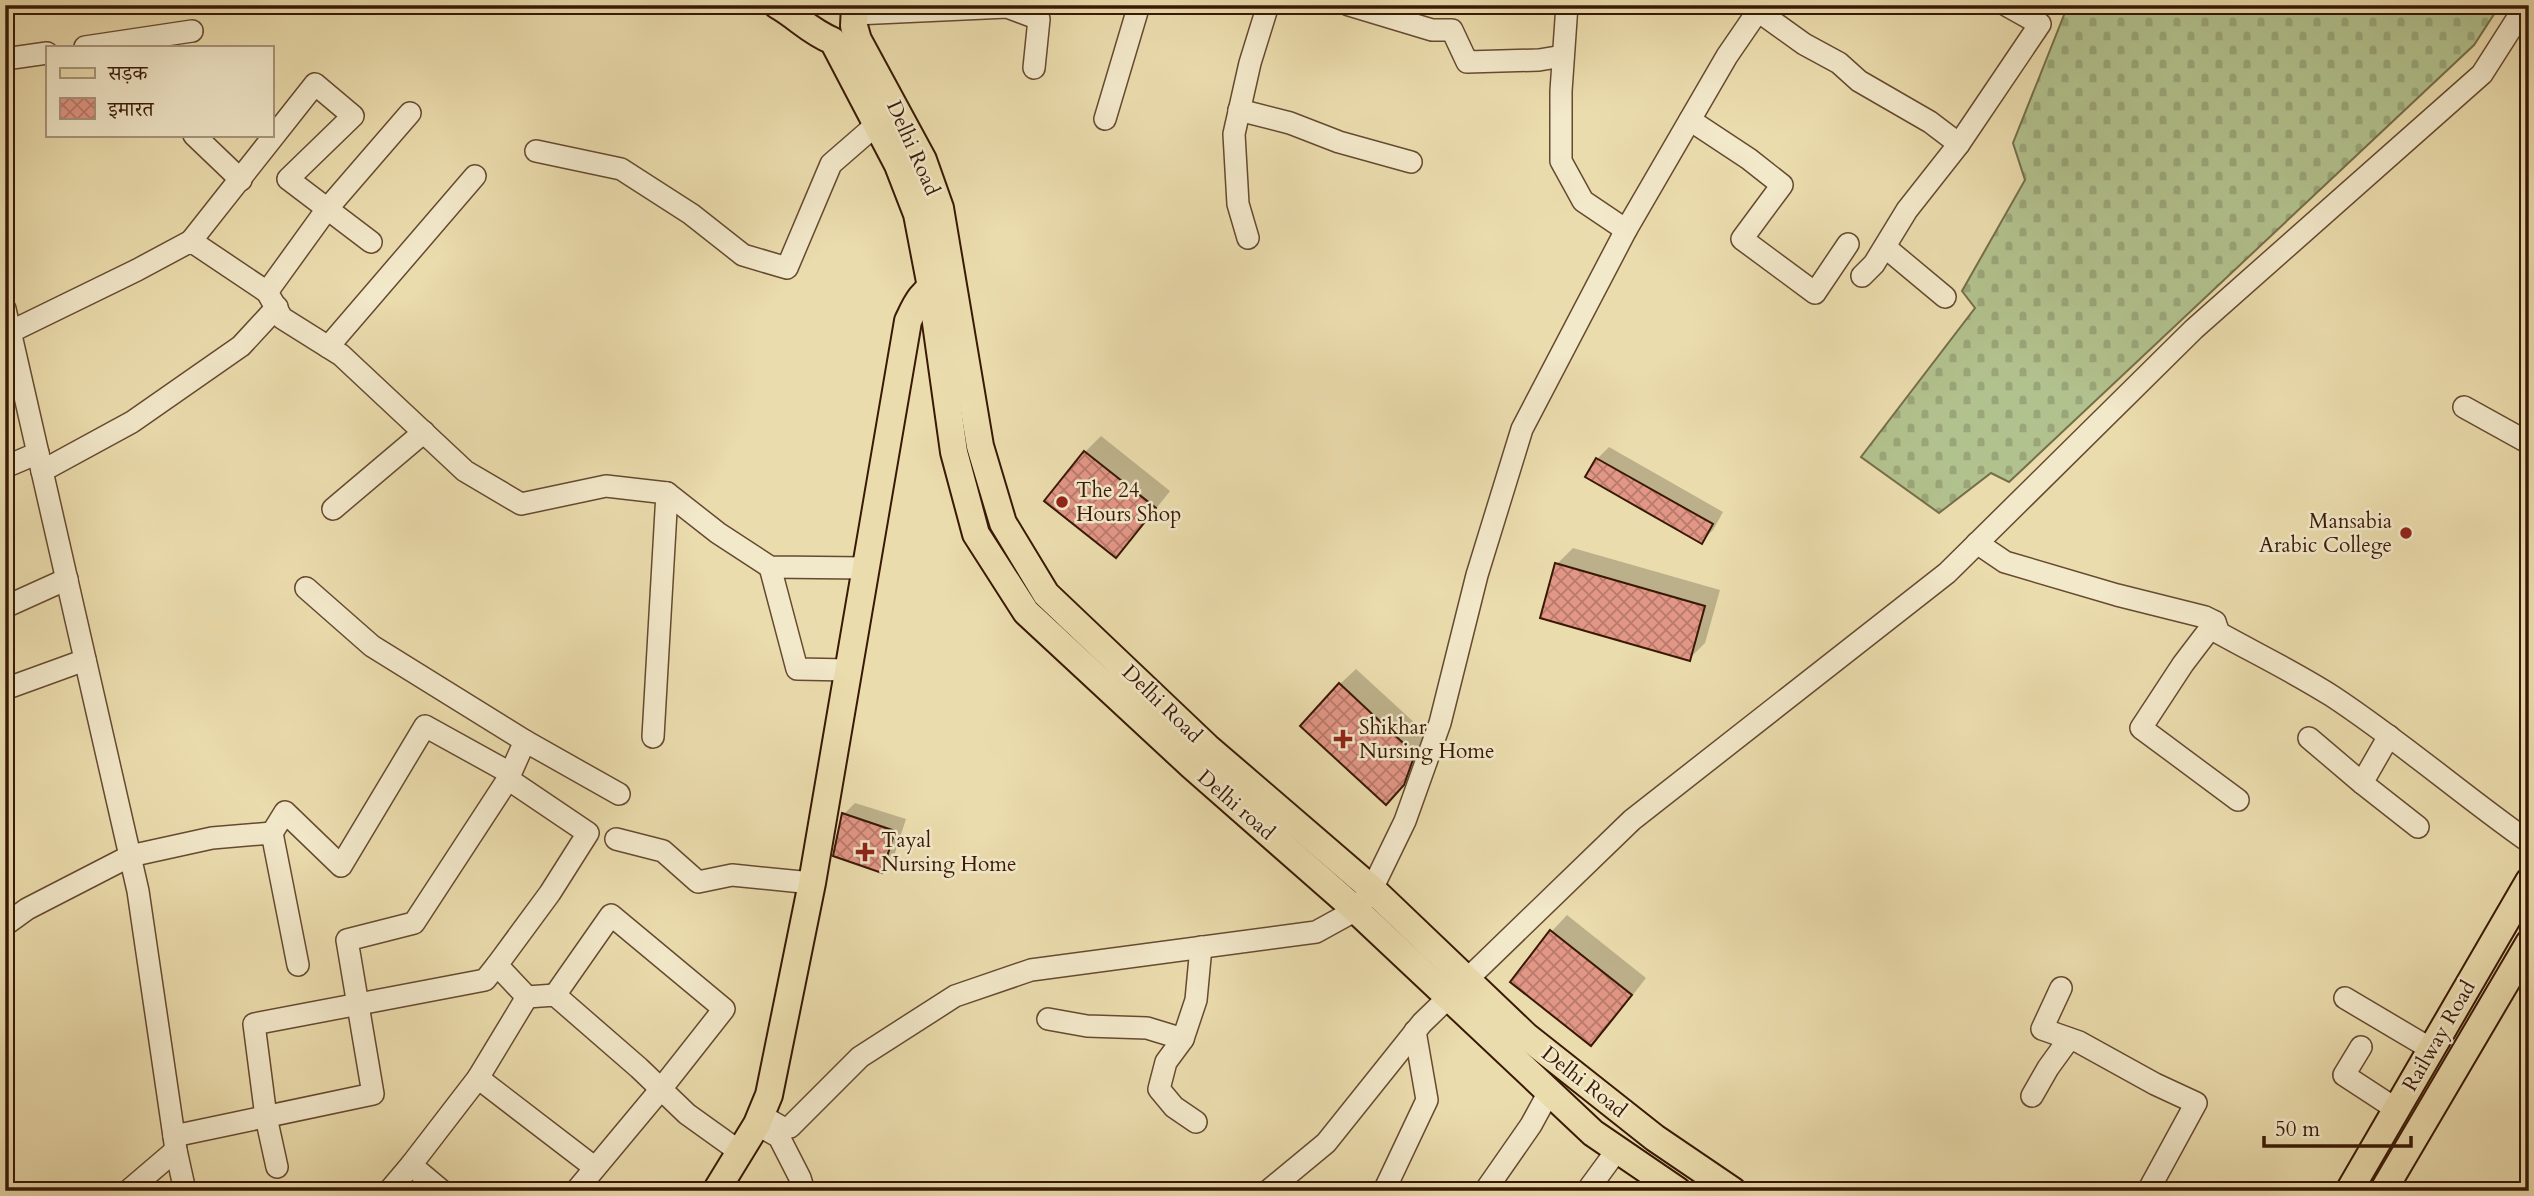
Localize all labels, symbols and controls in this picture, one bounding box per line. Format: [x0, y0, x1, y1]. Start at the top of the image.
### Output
legend [46, 46, 273, 136]
text: सड़क [107, 59, 148, 88]
text: इमारत [107, 95, 155, 124]
street label: Delhi Road [879, 96, 947, 200]
place label: The 24 Hours Shop [1076, 476, 1181, 529]
marker: The 24 Hours Shop [1054, 494, 1070, 510]
place label: Mansabia Arabic College [2259, 507, 2392, 560]
marker: Mansabia Arabic College [2398, 525, 2414, 541]
street label: Delhi Road [1116, 658, 1208, 750]
place label: Shikhar Nursing Home [1359, 713, 1495, 766]
marker: Shikhar Nursing Home [1333, 729, 1353, 749]
street label: Delhi road [1191, 763, 1281, 847]
place label: Tayal Nursing Home [881, 826, 1017, 879]
marker: Tayal Nursing Home [855, 842, 875, 862]
street label: Railway Road [2396, 975, 2482, 1097]
street label: Delhi Road [1535, 1039, 1633, 1125]
scale bar [2264, 1105, 2412, 1149]
text: 50 m [2275, 1115, 2320, 1144]

